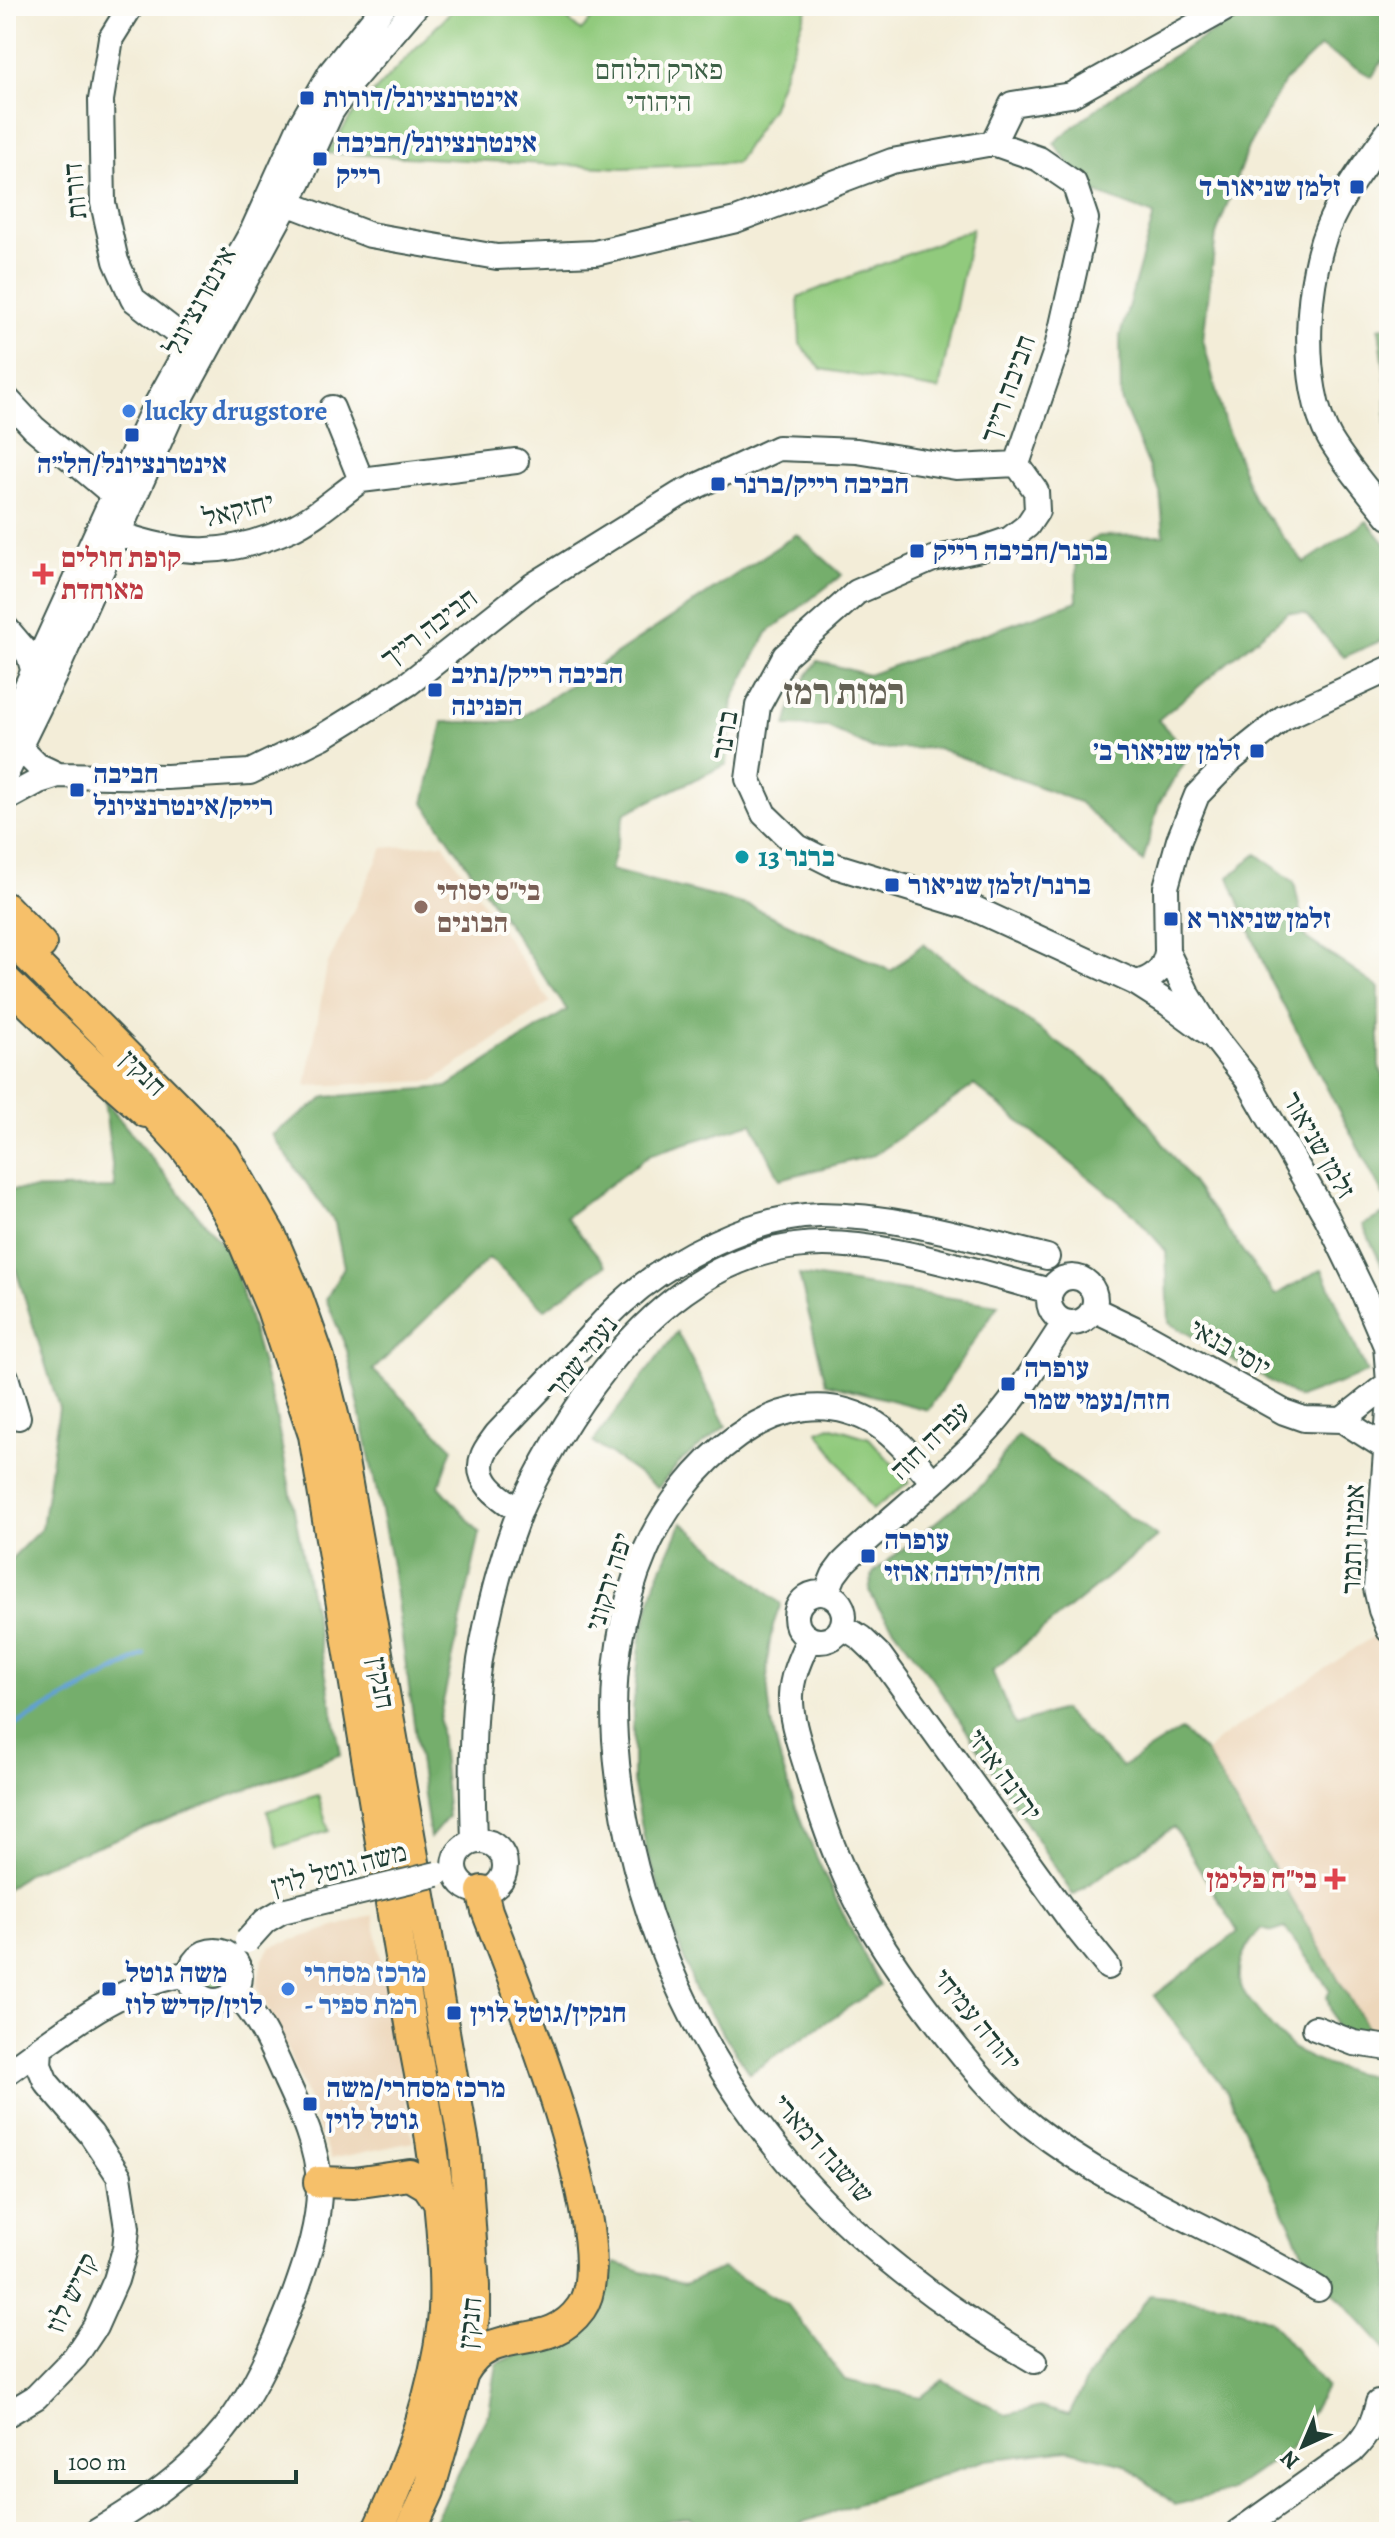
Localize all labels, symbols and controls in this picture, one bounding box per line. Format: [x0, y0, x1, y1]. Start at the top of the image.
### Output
park label: פארק הלוחם היהודי [595, 51, 723, 121]
place label: אינטרנציונל/דורות [323, 79, 519, 117]
marker: אינטרנציונל/דורות [298, 89, 316, 107]
place label: אינטרנציונל/חביבה רייק [336, 124, 537, 194]
marker: אינטרנציונל/חביבה רייק [311, 150, 329, 168]
street label: דורות [54, 161, 96, 221]
place label: זלמן שניאור ד [1199, 168, 1341, 206]
marker: זלמן שניאור ד [1348, 178, 1366, 196]
street label: אינטרנציונל [154, 239, 246, 363]
street label: חביבה רייך [971, 330, 1045, 448]
place label: lucky drugstore [145, 392, 327, 430]
marker: lucky drugstore [120, 402, 138, 420]
marker: אינטרנציונל/הל״ה [123, 426, 141, 444]
place label: אינטרנציונל/הל״ה [37, 445, 227, 483]
place label: חביבה רייק/ברנר [734, 465, 909, 503]
marker: חביבה רייק/ברנר [709, 475, 727, 493]
street label: יחזקאל [198, 483, 278, 537]
place label: ברנר/חביבה רייק [933, 532, 1108, 570]
place label: קופת חולים מאוחדת [61, 539, 181, 609]
marker: ברנר/חביבה רייק [908, 542, 926, 560]
marker: קופת חולים מאוחדת [32, 563, 54, 585]
street label: חביבה רייך [373, 579, 485, 677]
place label: חביבה רייק/נתיב הפנינה [451, 655, 623, 725]
district label: רמות רמז [783, 667, 905, 716]
marker: חביבה רייק/נתיב הפנינה [426, 681, 444, 699]
street label: ברנר [702, 708, 748, 762]
place label: זלמן שניאור ב׳ [1093, 732, 1241, 770]
marker: זלמן שניאור ב׳ [1248, 742, 1266, 760]
place label: חביבה רייק/אינטרנציונל [93, 755, 274, 825]
marker: חביבה רייק/אינטרנציונל [68, 781, 86, 799]
place label: ברנר 13 [758, 838, 835, 876]
marker: ברנר 13 [733, 848, 751, 866]
place label: ברנר/זלמן שניאור [908, 866, 1091, 904]
place label: בי"ס יסודי הבונים [437, 872, 540, 942]
marker: ברנר/זלמן שניאור [883, 876, 901, 894]
marker: בי"ס יסודי הבונים [412, 898, 430, 916]
place label: זלמן שניאור א [1187, 900, 1331, 938]
marker: זלמן שניאור א [1162, 910, 1180, 928]
street label: חנקין [111, 1041, 175, 1105]
street label: זלמן שניאור [1273, 1085, 1365, 1205]
street label: נעמי שמר [537, 1307, 627, 1407]
street label: יוסי בנאי [1182, 1310, 1278, 1386]
place label: עופרה חזה/נעמי שמר [1024, 1349, 1170, 1419]
marker: עופרה חזה/נעמי שמר [999, 1375, 1017, 1393]
street label: עפרה חזה [882, 1393, 978, 1489]
street label: אמנון ותמר [1332, 1483, 1374, 1595]
place label: עופרה חזה/ירדנה ארזי [884, 1521, 1041, 1591]
street label: יפה ירקוני [576, 1528, 642, 1636]
marker: עופרה חזה/ירדנה ארזי [859, 1547, 877, 1565]
street label: חנקין [358, 1654, 404, 1712]
street label: ירדנה ארזי [958, 1721, 1050, 1829]
street label: משה גוטל לוין [267, 1833, 411, 1905]
place label: בי"ח פלימן [1206, 1860, 1317, 1898]
marker: בי"ח פלימן [1324, 1868, 1346, 1890]
place label: משה גוטל לוין/קדיש לוז [125, 1954, 263, 2024]
place label: מרכז מסחרי - רמת ספיר [304, 1954, 426, 2024]
street label: יהודה עמיחי [924, 1961, 1030, 2079]
marker: משה גוטל לוין/קדיש לוז [100, 1980, 118, 1998]
marker: מרכז מסחרי - רמת ספיר [279, 1980, 297, 1998]
place label: חנקין/גוטל לוין [470, 1994, 627, 2032]
marker: חנקין/גוטל לוין [445, 2004, 463, 2022]
place label: מרכז מסחרי/משה גוטל לוין [326, 2069, 506, 2139]
street label: שושנה דמארי [764, 2086, 882, 2212]
marker: מרכז מסחרי/משה גוטל לוין [301, 2095, 319, 2113]
street label: קדיש לוז [36, 2246, 108, 2340]
street label: חנקין [448, 2295, 492, 2351]
north arrow [1263, 2406, 1343, 2486]
scale bar [56, 2434, 296, 2484]
text: N [1274, 2443, 1306, 2476]
text: 100 m [68, 2446, 127, 2478]

